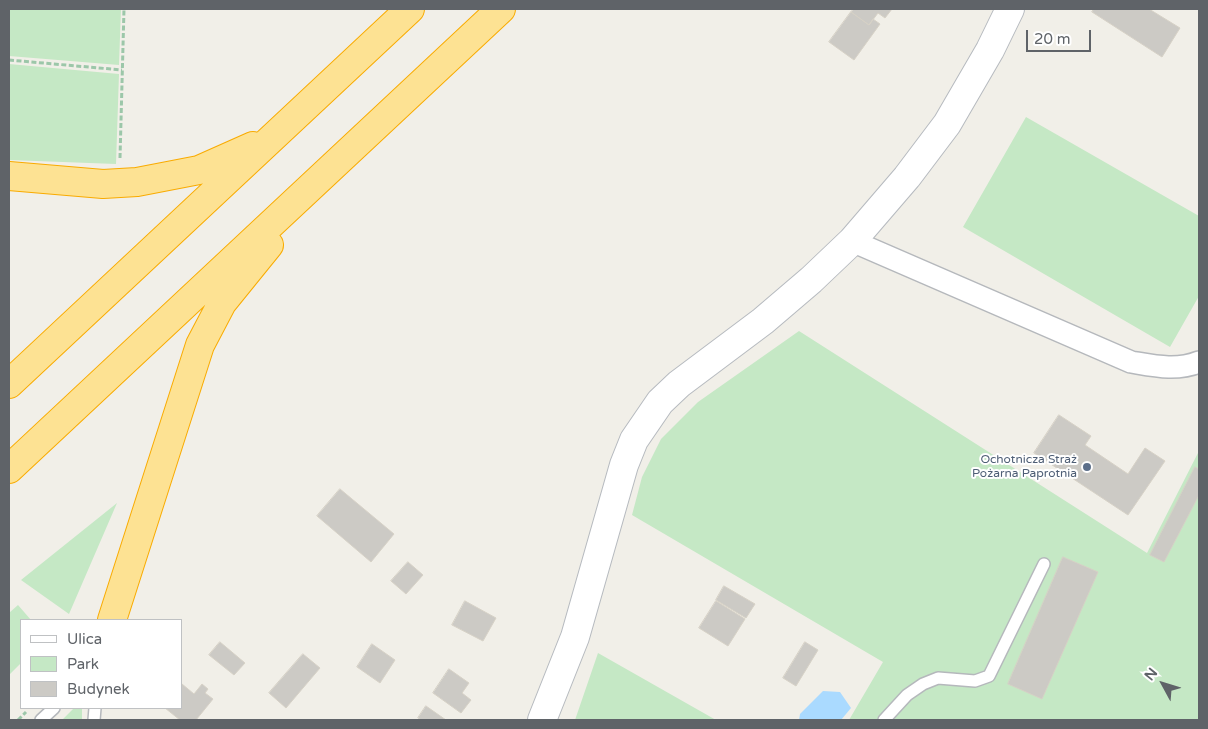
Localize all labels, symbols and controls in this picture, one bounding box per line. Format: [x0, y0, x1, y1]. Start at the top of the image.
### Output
scale bar [1028, 20, 1093, 52]
text: 20 m [1034, 30, 1071, 48]
place label: Ochotnicza Straż Pożarna Paprotnia [972, 453, 1077, 481]
marker: Ochotnicza Straż Pożarna Paprotnia [1081, 461, 1093, 473]
legend [20, 619, 182, 709]
text: Ulica [67, 630, 102, 648]
text: Park [67, 655, 99, 673]
north arrow [1138, 659, 1188, 709]
text: N [1141, 665, 1161, 684]
text: Budynek [67, 680, 130, 698]

